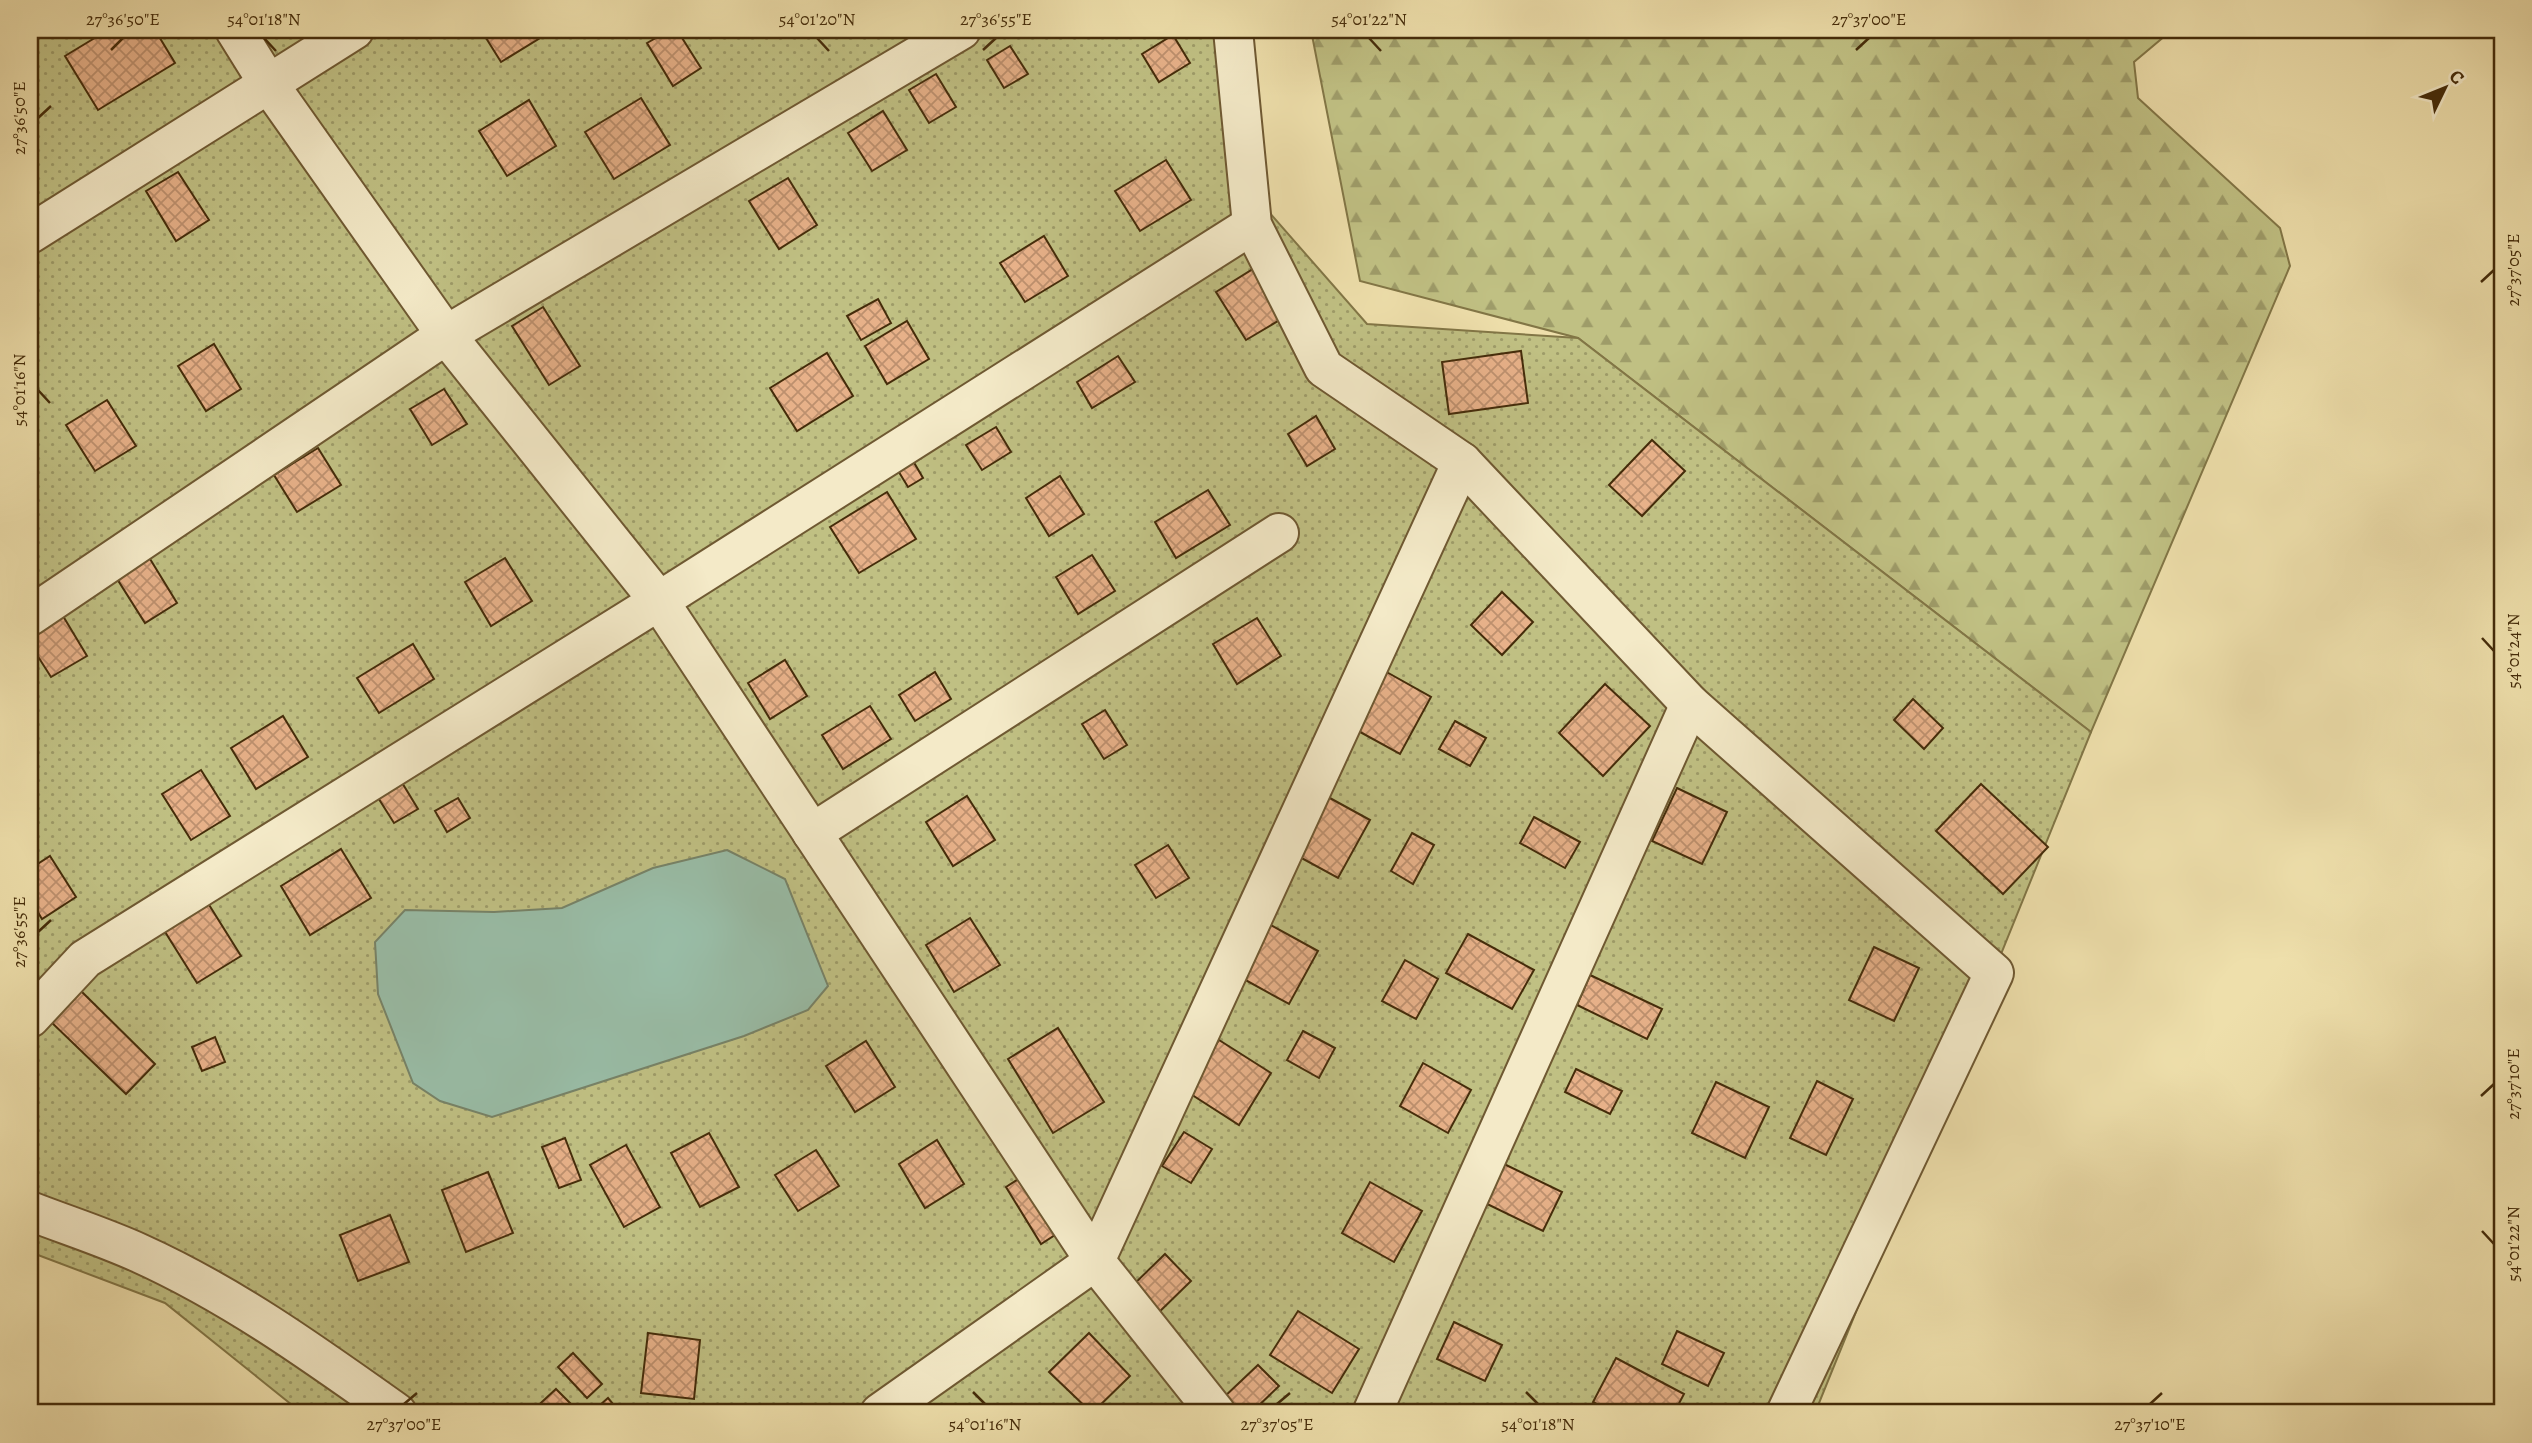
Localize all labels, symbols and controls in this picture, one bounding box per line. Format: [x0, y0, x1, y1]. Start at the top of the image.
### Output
text: 27°36'50"E [86, 7, 160, 31]
text: 54°01'18"N [227, 7, 301, 31]
text: 54°01'20"N [779, 7, 855, 31]
text: 27°36'55"E [960, 7, 1032, 31]
text: 54°01'22"N [1331, 7, 1407, 31]
text: 27°37'00"E [1832, 7, 1906, 31]
north arrow [2410, 52, 2480, 122]
text: С [2443, 64, 2470, 90]
text: 27°36'50"E [7, 81, 31, 155]
text: 27°37'05"E [2501, 233, 2525, 307]
text: 54°01'16"N [7, 353, 31, 427]
text: 54°01'24"N [2501, 613, 2525, 689]
text: 27°36'55"E [7, 896, 31, 968]
text: 27°37'10"E [2501, 1048, 2525, 1120]
text: 54°01'22"N [2501, 1206, 2525, 1282]
text: 27°37'00"E [367, 1412, 441, 1436]
text: 54°01'16"N [948, 1412, 1022, 1436]
text: 27°37'05"E [1240, 1412, 1314, 1436]
text: 54°01'18"N [1501, 1412, 1575, 1436]
text: 27°37'10"E [2114, 1412, 2186, 1436]

